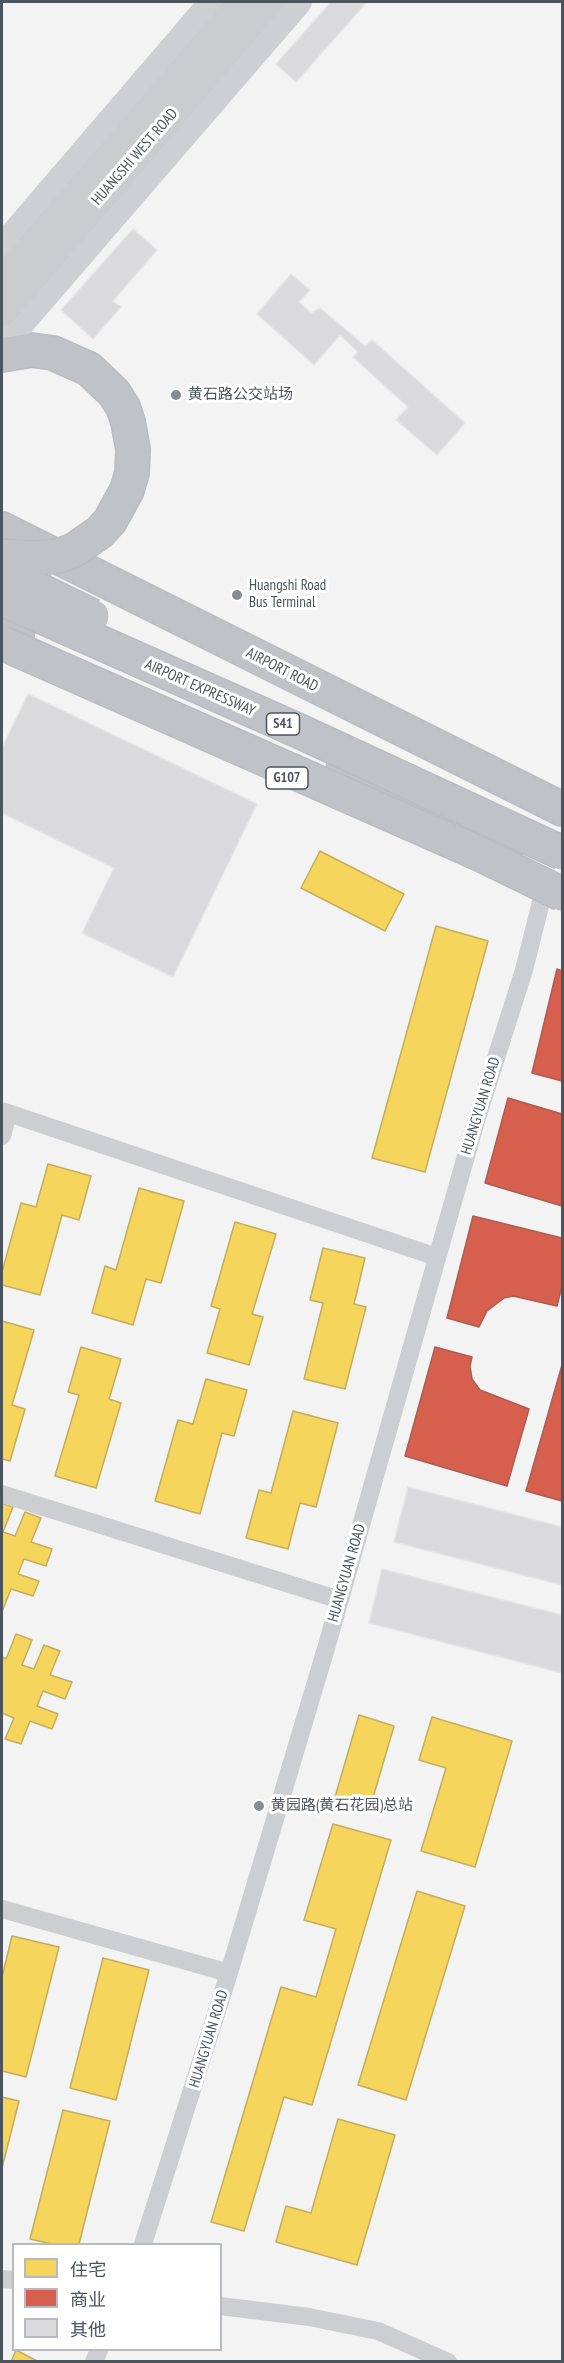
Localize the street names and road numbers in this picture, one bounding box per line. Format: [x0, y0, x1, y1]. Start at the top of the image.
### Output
street label: HUANGSHI WEST ROAD [88, 105, 182, 209]
street label: AIRPORT ROAD [243, 644, 321, 696]
street label: AIRPORT EXPRESSWAY [142, 656, 258, 720]
road number: S41 [266, 713, 300, 735]
road number: G107 [266, 767, 308, 789]
street label: HUANGYUAN ROAD [458, 1055, 504, 1157]
street label: HUANGYUAN ROAD [324, 1522, 370, 1624]
street label: HUANGYUAN ROAD [186, 1988, 232, 2090]

